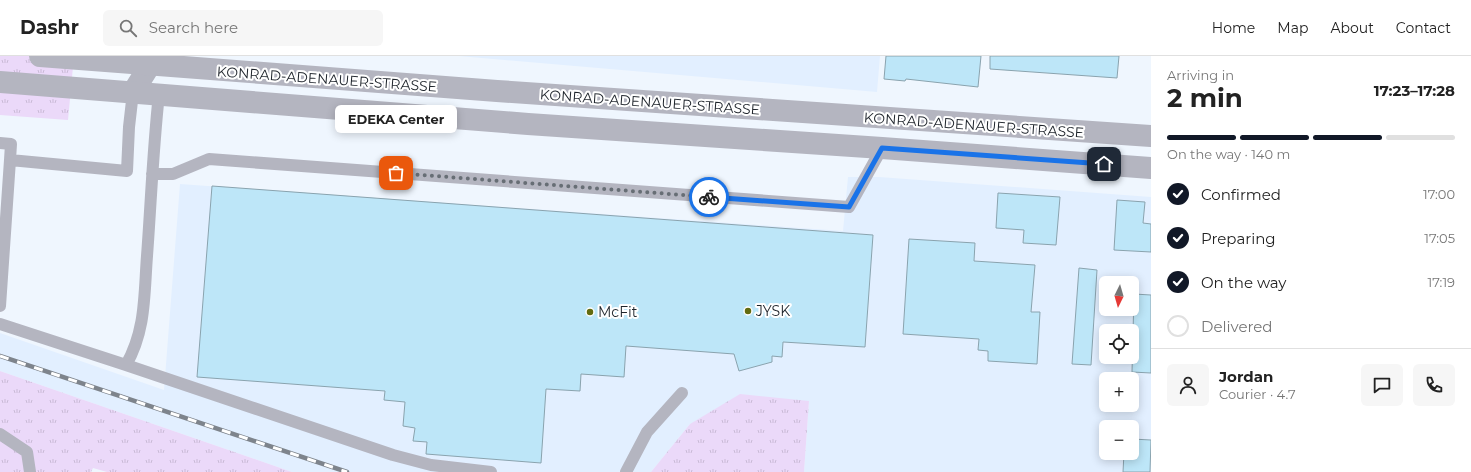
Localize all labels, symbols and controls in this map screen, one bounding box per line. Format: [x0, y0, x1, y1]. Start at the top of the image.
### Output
search box [103, 10, 383, 46]
text: Dashr [20, 16, 79, 39]
icon: search [117, 17, 139, 39]
text: Search here [149, 18, 238, 37]
text: Home [1212, 19, 1255, 37]
text: Map [1277, 19, 1308, 37]
text: About [1330, 19, 1374, 37]
text: Contact [1396, 19, 1451, 37]
street label: KONRAD-ADENAUER-STRASSE [216, 62, 438, 96]
text: Arriving in [1167, 67, 1234, 83]
text: 17:23–17:28 [1374, 81, 1455, 100]
text: 2 min [1167, 82, 1243, 114]
street label: KONRAD-ADENAUER-STRASSE [539, 85, 761, 119]
callout: EDEKA Center [335, 105, 457, 133]
street label: KONRAD-ADENAUER-STRASSE [863, 108, 1085, 142]
text: EDEKA Center [348, 111, 444, 127]
text: On the way · 140 m [1167, 146, 1290, 162]
pin [1087, 147, 1121, 181]
icon: home [1093, 153, 1115, 175]
pin [379, 156, 413, 190]
icon: bag [385, 162, 407, 184]
courier [689, 177, 729, 217]
icon: check [1167, 183, 1189, 205]
text: Confirmed [1201, 185, 1281, 204]
icon: bike [698, 186, 720, 208]
text: 17:00 [1423, 186, 1455, 202]
icon: check [1167, 227, 1189, 249]
text: Preparing [1201, 229, 1276, 248]
text: 17:05 [1424, 230, 1455, 246]
icon: check [1167, 271, 1189, 293]
text: On the way [1201, 273, 1286, 292]
text: 17:19 [1428, 274, 1455, 290]
north arrow [1099, 276, 1139, 316]
map controls [1099, 276, 1139, 460]
place label: JYSK [755, 302, 790, 320]
place label: McFit [598, 303, 638, 321]
marker: JYSK [743, 306, 753, 316]
marker: McFit [585, 307, 595, 317]
text: Delivered [1201, 317, 1273, 336]
button: locate [1099, 324, 1139, 364]
button: person [1167, 364, 1209, 406]
button: chat [1361, 364, 1403, 406]
button: phone [1413, 364, 1455, 406]
text: Jordan [1219, 367, 1273, 386]
button: + [1099, 372, 1139, 412]
text: Courier · 4.7 [1219, 386, 1296, 402]
button: − [1099, 420, 1139, 460]

